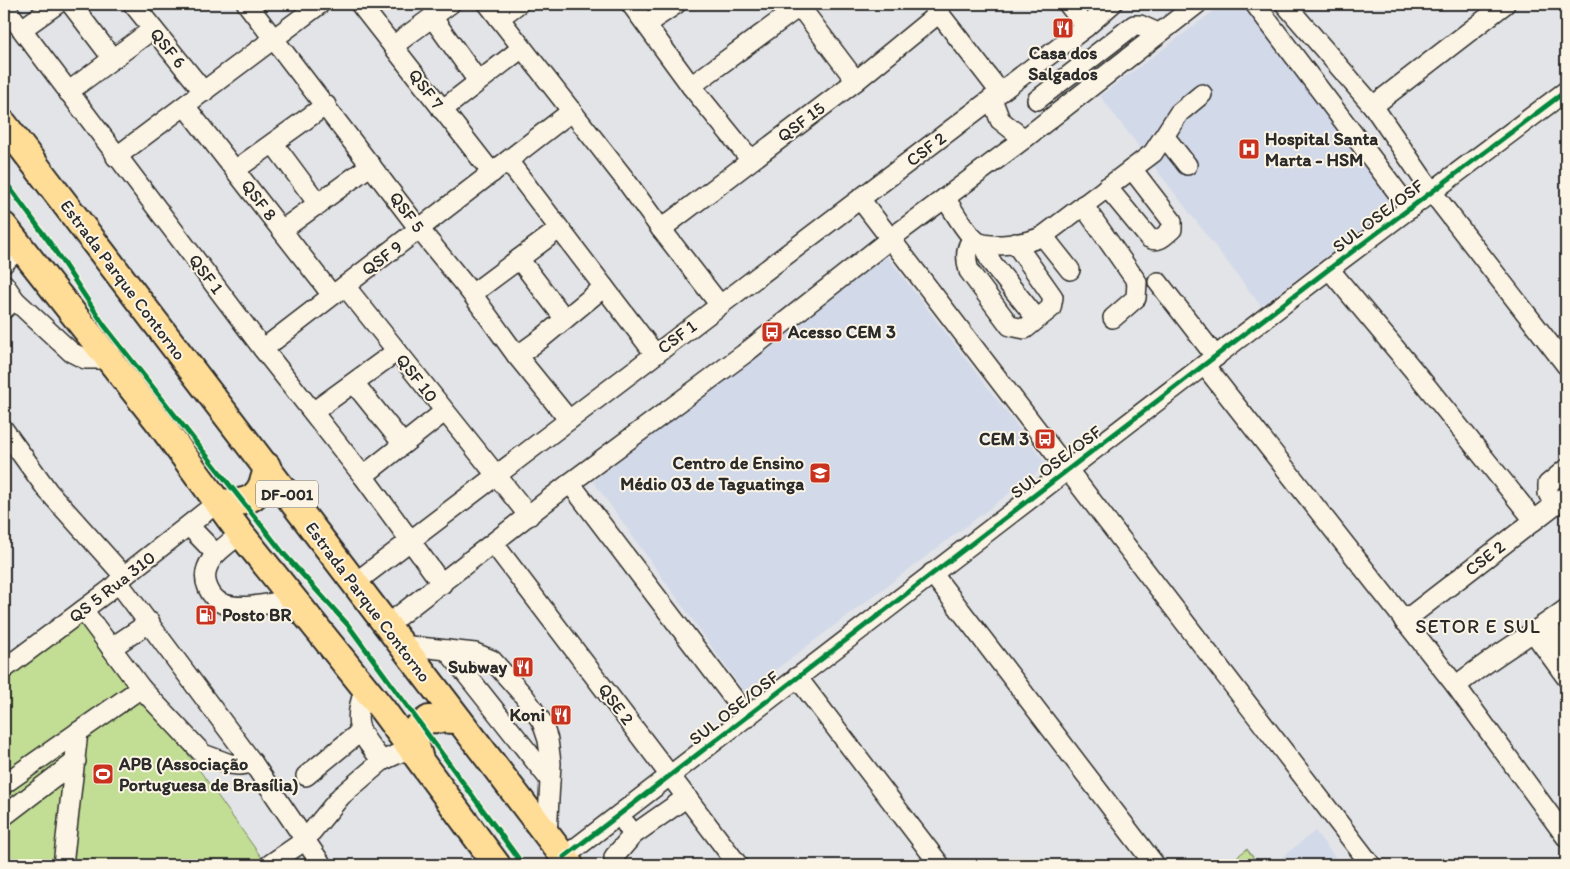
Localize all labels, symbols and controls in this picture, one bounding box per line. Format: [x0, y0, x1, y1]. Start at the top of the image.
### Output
restaurant icon: Casa dos Salgados [1051, 16, 1075, 40]
street label: QSF 6 [145, 23, 191, 73]
place label: Casa dos Salgados [1028, 42, 1098, 85]
street label: QSF 7 [404, 64, 448, 114]
street label: QSF 15 [773, 97, 829, 147]
street label: CSF 2 [902, 127, 951, 171]
place label: Hospital Santa Marta - HSM [1265, 128, 1378, 171]
hospital icon: Hospital Santa Marta - HSM [1237, 137, 1261, 161]
street label: SUL OSE/OSF [1328, 174, 1428, 257]
street label: QSF 8 [236, 175, 282, 225]
street label: QSF 5 [384, 187, 430, 237]
street label: Estrada Parque Contorno [55, 195, 191, 365]
street label: QSF 9 [357, 235, 407, 281]
street label: QSF 1 [184, 250, 228, 298]
street label: CSF 1 [653, 315, 701, 359]
bus stop icon: Acesso CEM 3 [760, 320, 784, 344]
place label: Acesso CEM 3 [787, 321, 896, 343]
street label: QSF 10 [391, 349, 443, 407]
street label: SUL OSE/OSF [1006, 420, 1106, 503]
bus stop icon: CEM 3 [1033, 427, 1057, 451]
place label: CEM 3 [979, 428, 1029, 450]
place label: Centro de Ensino Médio 03 de Taguatinga [620, 452, 804, 495]
school or university icon: Centro de Ensino Médio 03 de Taguatinga [808, 461, 832, 485]
road number: DF-001 [256, 480, 318, 508]
street label: Estrada Parque Contorno [300, 517, 436, 687]
street label: CSE 2 [1460, 535, 1510, 581]
street label: QS 5 Rua 310 [64, 546, 160, 628]
fuel station icon: Posto BR [194, 603, 218, 627]
place label: Posto BR [222, 604, 291, 626]
district label: SETOR E SUL [1415, 614, 1541, 638]
restaurant icon: Subway [511, 655, 535, 679]
place label: Subway [448, 656, 507, 678]
street label: SUL OSE/OSF [685, 666, 784, 750]
street label: QSE 2 [593, 679, 639, 730]
restaurant icon: Koni [549, 703, 573, 727]
place label: Koni [510, 704, 545, 726]
place label: APB (Associação Portuguesa de Brasília) [118, 753, 299, 796]
sports icon: APB (Associação Portuguesa de Brasília) [91, 762, 115, 786]

